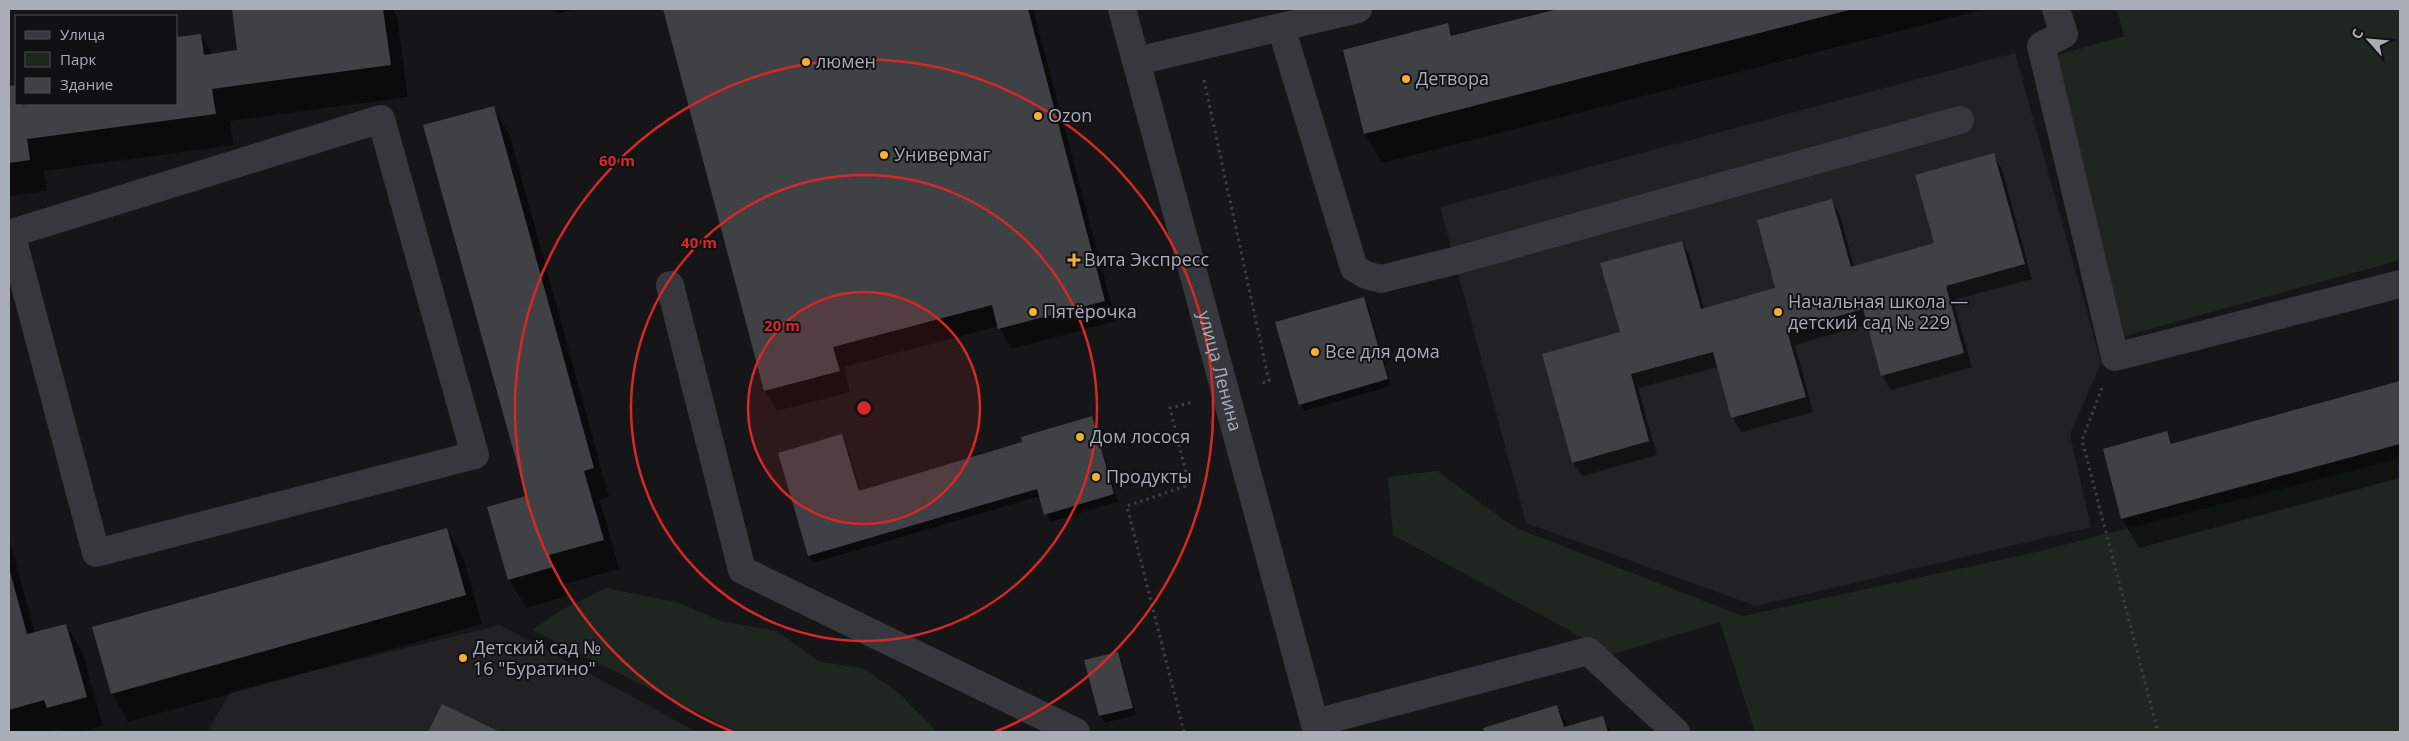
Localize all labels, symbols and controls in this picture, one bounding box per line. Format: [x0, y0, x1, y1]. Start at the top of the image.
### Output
legend [15, 15, 178, 105]
north arrow [2344, 15, 2394, 65]
text: Улица [60, 24, 105, 44]
text: С [2346, 26, 2367, 42]
text: Парк [60, 49, 96, 69]
place label: люмен [816, 49, 876, 73]
marker: люмен [800, 56, 812, 68]
place label: Детвора [1416, 66, 1489, 90]
marker: Детвора [1400, 73, 1412, 85]
text: Здание [60, 74, 113, 94]
place label: Ozon [1048, 103, 1092, 127]
marker: Ozon [1032, 110, 1044, 122]
place label: Универмаг [894, 142, 991, 166]
marker: Универмаг [878, 149, 890, 161]
text: 60 m [599, 150, 635, 170]
text: 40 m [681, 232, 717, 252]
place label: Вита Экспресс [1084, 247, 1209, 271]
marker: Вита Экспресс [1068, 254, 1080, 266]
place label: Начальная школа — детский сад № 229 [1788, 289, 1968, 334]
place label: Пятёрочка [1043, 299, 1137, 323]
marker: Пятёрочка [1027, 306, 1039, 318]
marker: Начальная школа — детский сад № 229 [1772, 306, 1784, 318]
street label: улица Ленина [1193, 308, 1248, 434]
text: 20 m [764, 315, 800, 335]
place label: Все для дома [1325, 339, 1440, 363]
marker: Все для дома [1309, 346, 1321, 358]
centre of rings [855, 399, 873, 417]
place label: Дом лосося [1090, 424, 1190, 448]
marker: Дом лосося [1074, 431, 1086, 443]
place label: Продукты [1106, 464, 1192, 488]
marker: Продукты [1090, 471, 1102, 483]
place label: Детский сад № 16 "Буратино" [473, 635, 601, 680]
marker: Детский сад № 16 "Буратино" [457, 652, 469, 664]

